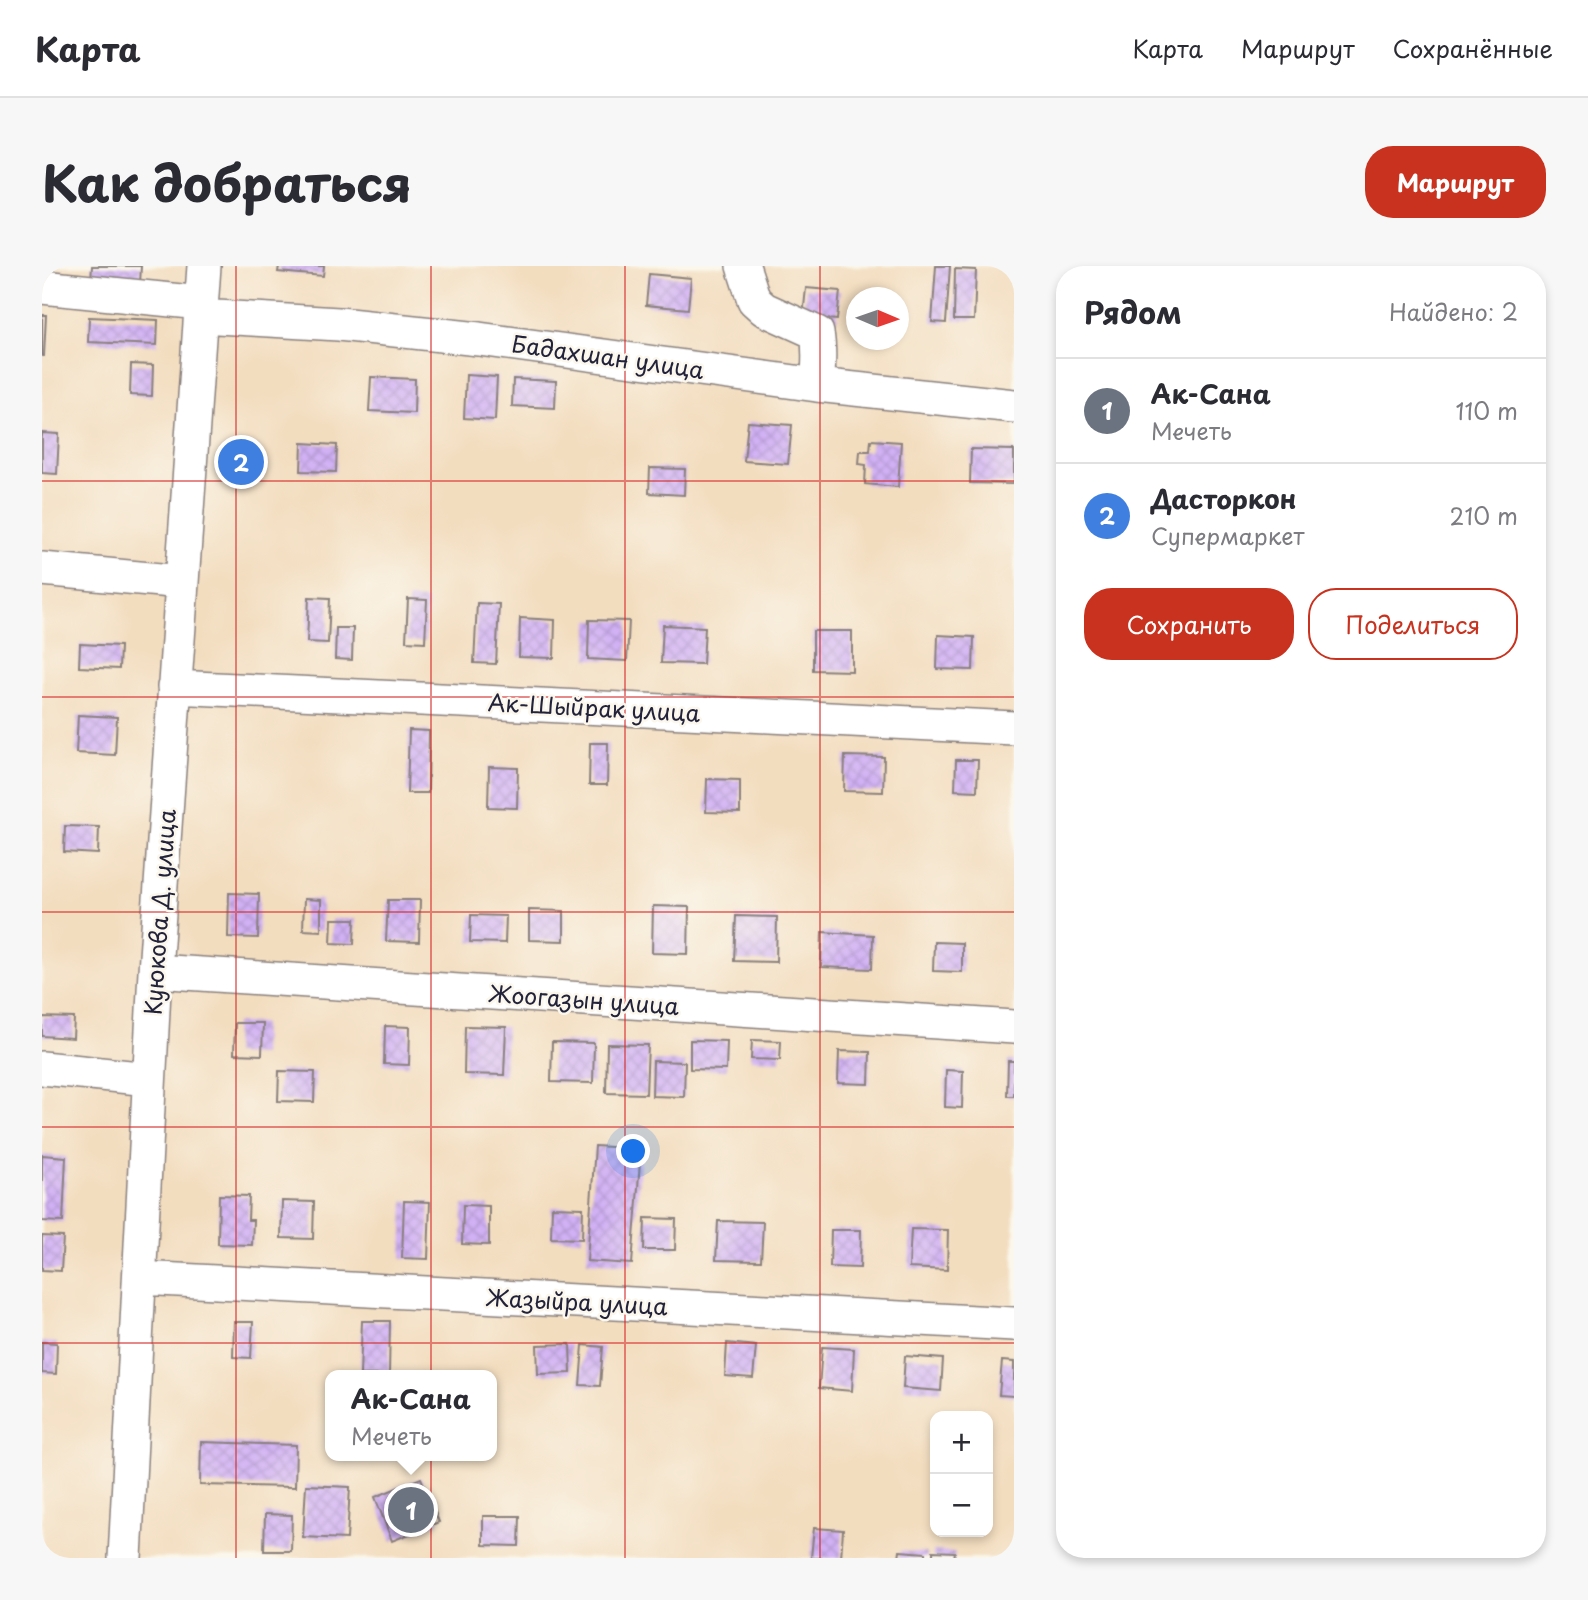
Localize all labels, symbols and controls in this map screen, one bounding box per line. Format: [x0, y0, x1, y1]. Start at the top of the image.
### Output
text: Карта [35, 23, 141, 73]
text: Карта [1132, 30, 1203, 66]
text: Маршрут [1241, 30, 1355, 66]
text: Сохранённые [1393, 30, 1553, 66]
text: Как добраться [42, 145, 412, 219]
button: Маршрут [1365, 146, 1546, 218]
north arrow [846, 287, 909, 350]
text: Рядом [1084, 289, 1182, 334]
text: Найдено: 2 [1389, 294, 1518, 329]
street label: Бадахшан улица [510, 325, 707, 387]
text: Ак-Сана [1151, 374, 1271, 413]
text: 1 [1102, 393, 1113, 428]
text: 110 m [1456, 393, 1518, 428]
text: Мечеть [1151, 413, 1232, 448]
pin: 2 [218, 436, 264, 488]
text: Дасторкон [1151, 479, 1296, 518]
text: 2 [1099, 498, 1115, 533]
text: 210 m [1450, 498, 1518, 533]
text: Супермаркет [1151, 518, 1305, 553]
button: Сохранить [1084, 588, 1294, 660]
button: Поделиться [1308, 588, 1518, 660]
street label: Ак-Шыйрак улица [487, 684, 702, 730]
street label: Куюкова Д. улица [134, 807, 184, 1016]
street label: Жоогазын улица [488, 975, 681, 1023]
your location [616, 1134, 650, 1168]
street label: Жазыйра улица [485, 1279, 669, 1323]
popup [325, 1370, 497, 1461]
text: Ак-Сана [351, 1379, 471, 1418]
map controls [930, 1411, 993, 1537]
button: + [930, 1411, 993, 1474]
text: Мечеть [351, 1418, 432, 1453]
button: − [930, 1474, 993, 1537]
pin: 1 [388, 1484, 434, 1536]

